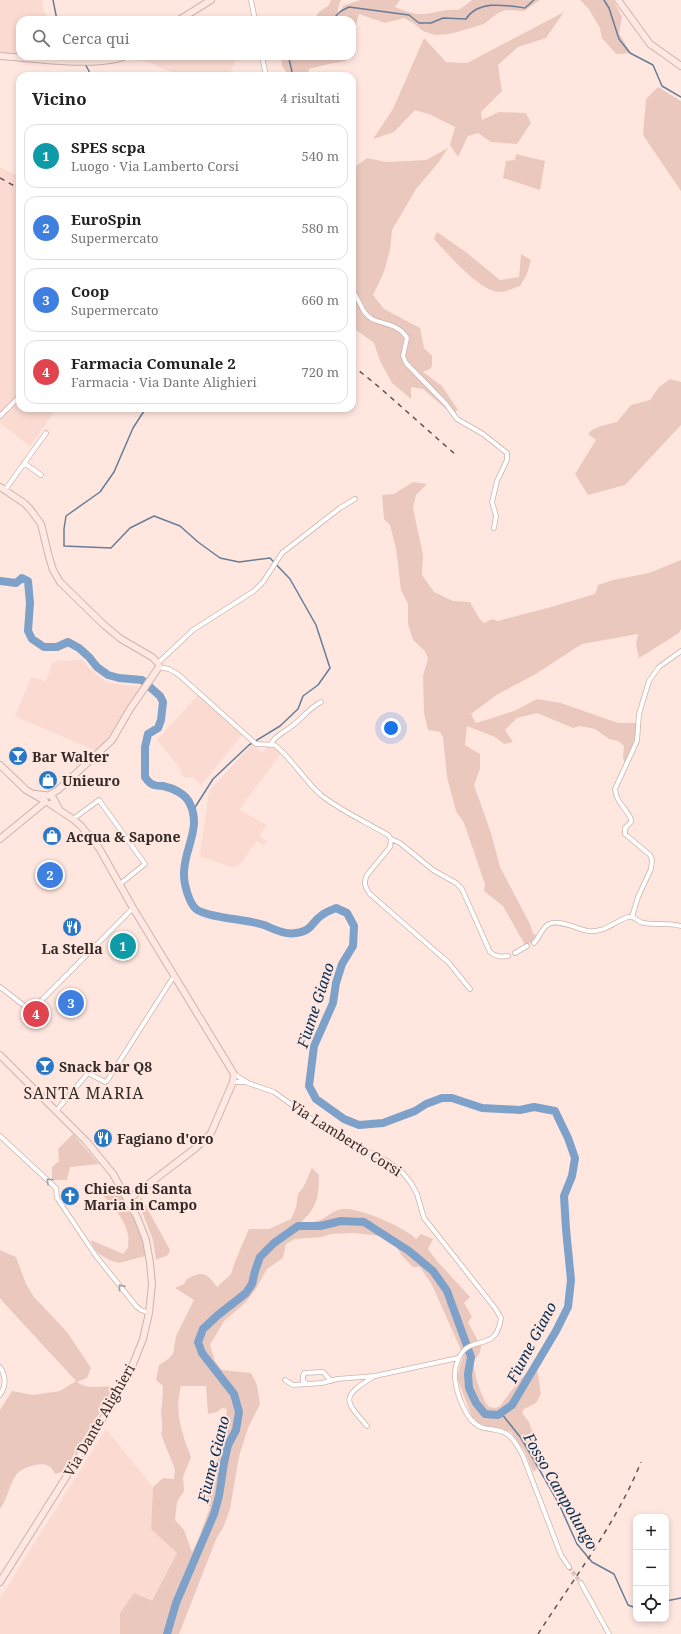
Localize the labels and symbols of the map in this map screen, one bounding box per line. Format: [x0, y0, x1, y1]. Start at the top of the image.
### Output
your location [381, 718, 401, 738]
bar icon: Bar Walter [7, 745, 29, 767]
place label: Bar Walter [32, 747, 110, 766]
shop icon: Unieuro [37, 769, 59, 791]
place label: Unieuro [62, 771, 120, 790]
shop icon: Acqua & Sapone [41, 825, 63, 847]
place label: Acqua & Sapone [66, 827, 180, 846]
pin: 2 [37, 860, 63, 890]
restaurant icon: La Stella [61, 916, 83, 938]
pin: 1 [110, 931, 136, 961]
place label: La Stella [41, 939, 103, 958]
water label: Fiume Giano [291, 960, 338, 1051]
pin: 3 [58, 988, 84, 1018]
pin: 4 [23, 999, 49, 1029]
bar icon: Snack bar Q8 [34, 1055, 56, 1077]
place label: Snack bar Q8 [59, 1057, 152, 1076]
district label: SANTA MARIA [23, 1082, 145, 1104]
street label: Via Lamberto Corsi [286, 1096, 406, 1180]
restaurant icon: Fagiano d'oro [92, 1127, 114, 1149]
place label: Fagiano d'oro [117, 1129, 214, 1148]
one-way arrow [46, 1178, 54, 1186]
place label: Chiesa di Santa Maria in Campo [84, 1179, 197, 1214]
church icon: Chiesa di Santa Maria in Campo [59, 1185, 81, 1207]
one-way arrow [119, 1284, 126, 1291]
water label: Fiume Giano [501, 1298, 561, 1387]
street label: Via Dante Alighieri [59, 1360, 139, 1480]
water label: Fiume Giano [192, 1414, 233, 1505]
water label: Fosso Campolungo [519, 1428, 603, 1553]

